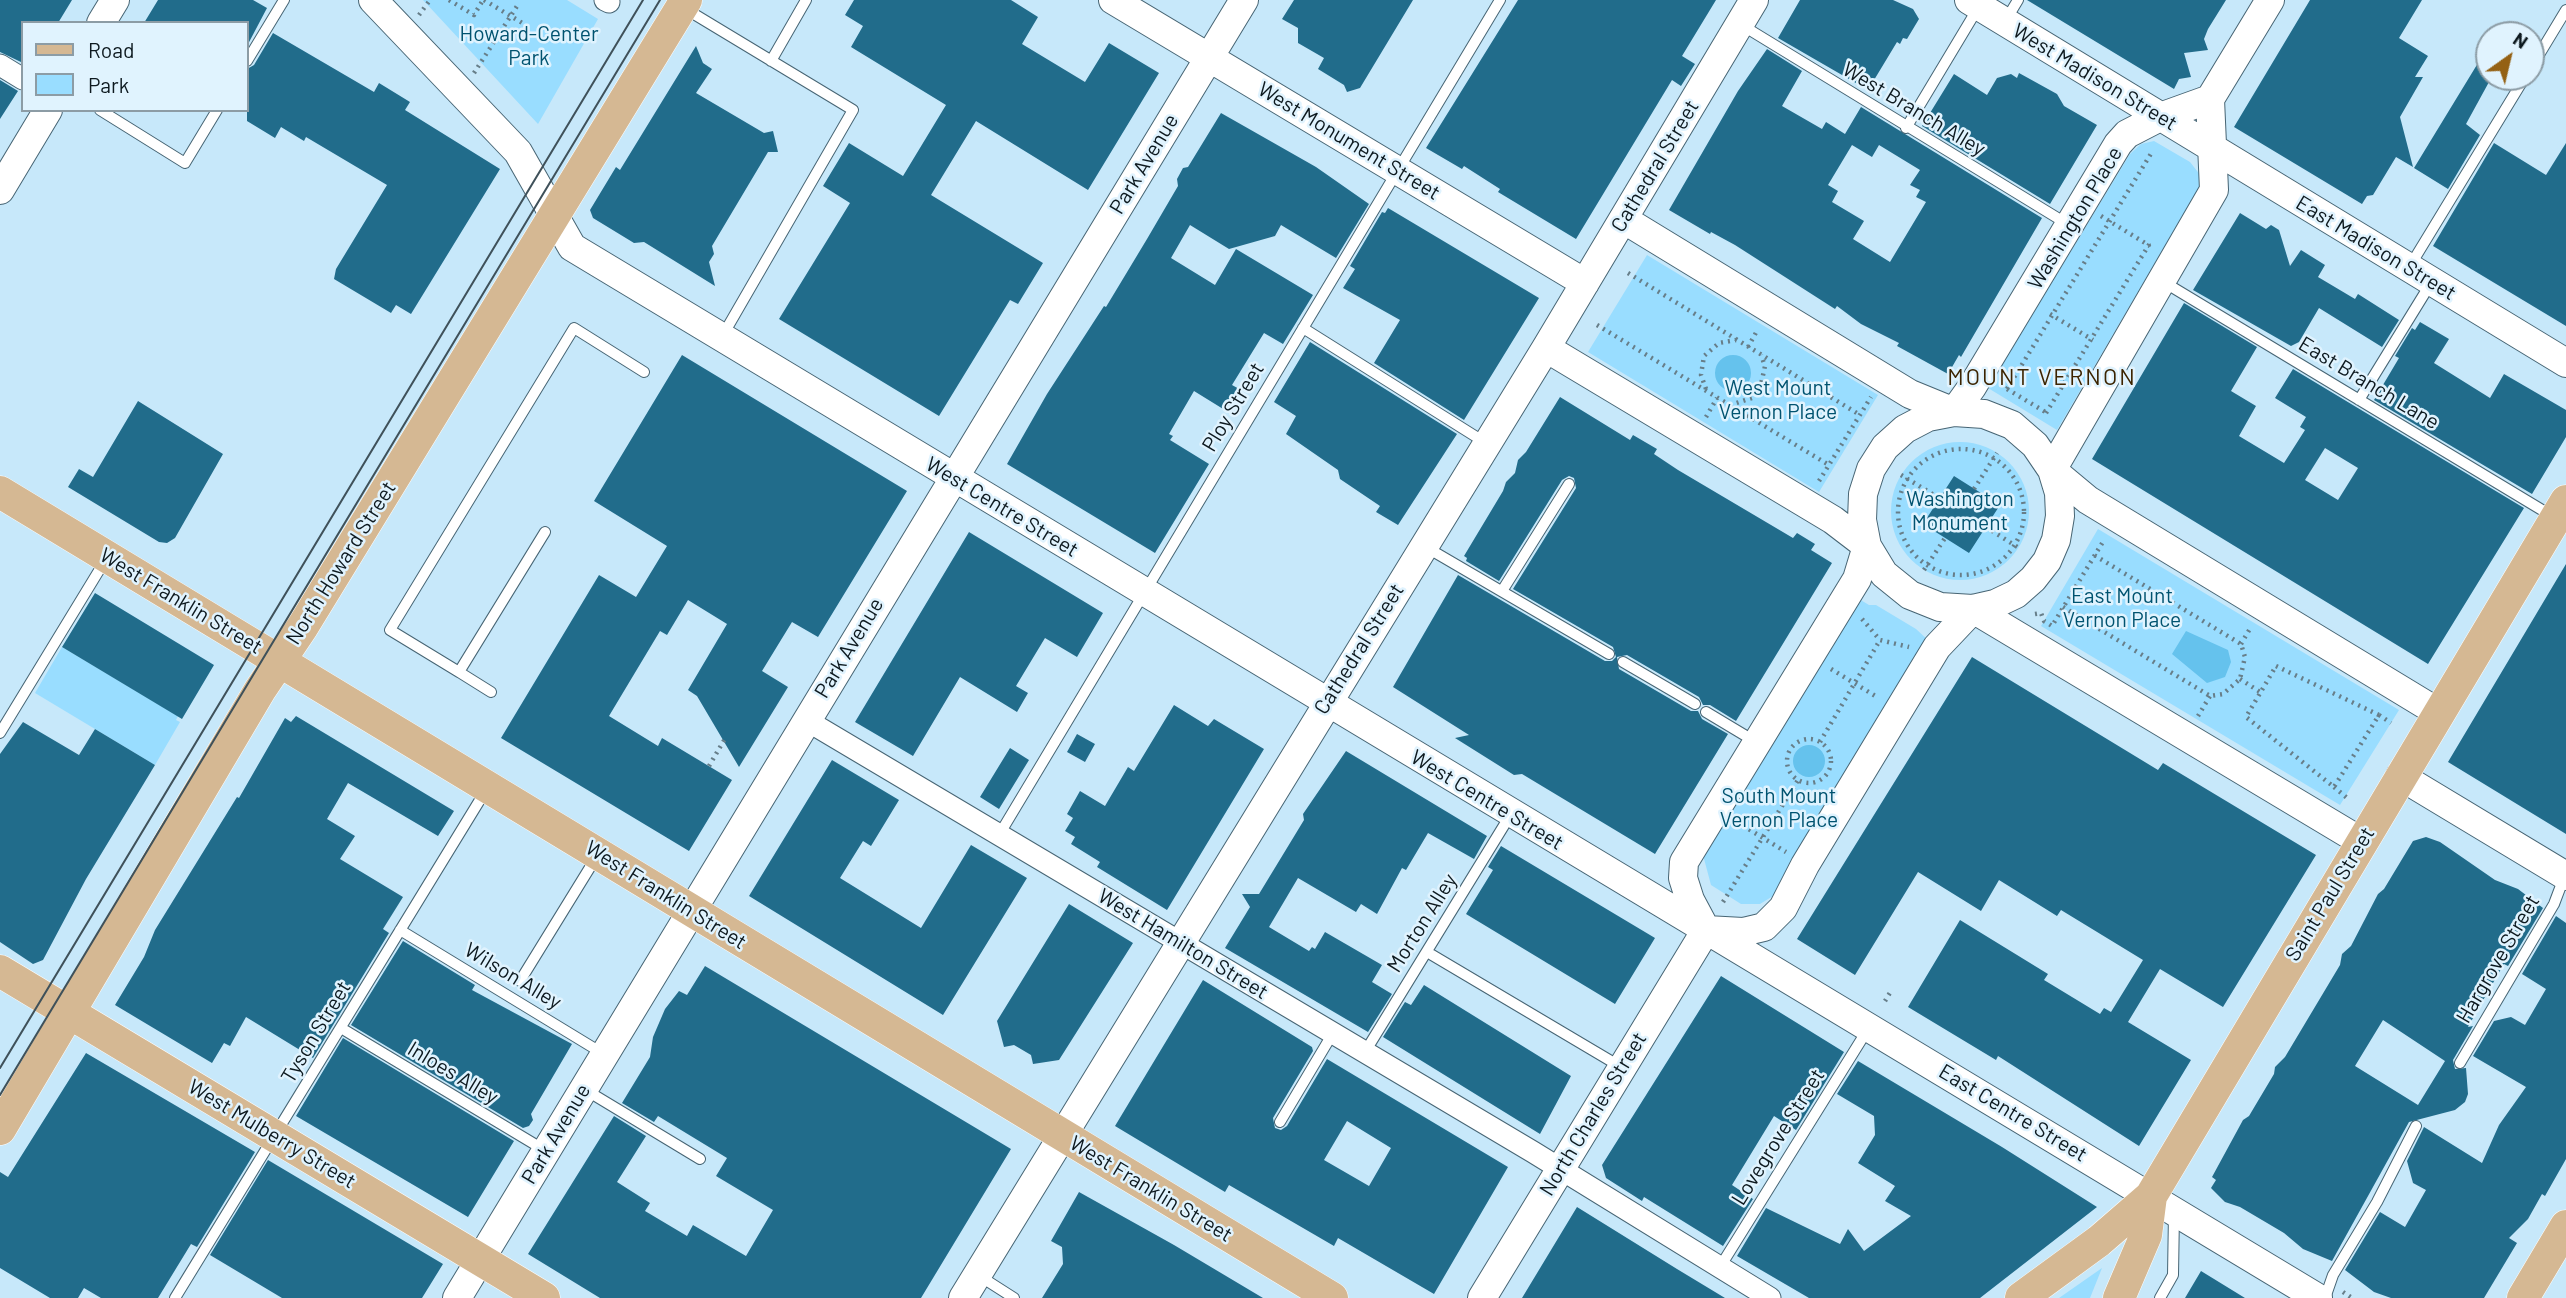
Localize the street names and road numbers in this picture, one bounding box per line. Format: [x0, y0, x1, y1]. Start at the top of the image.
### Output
street label: West Madison Street [2008, 18, 2182, 136]
street label: West Branch Alley [1838, 56, 1990, 162]
street label: West Monument Street [1253, 77, 1445, 205]
street label: Cathedral Street [1606, 95, 1704, 237]
street label: Park Avenue [1104, 109, 1184, 219]
street label: Washington Place [2023, 142, 2127, 294]
street label: East Madison Street [2291, 190, 2461, 306]
street label: East Branch Lane [2294, 331, 2444, 435]
street label: Ploy Street [1197, 358, 1269, 456]
street label: West Centre Street [921, 452, 1083, 562]
street label: North Howard Street [281, 477, 401, 649]
street label: West Franklin Street [95, 543, 267, 659]
street label: Cathedral Street [1309, 579, 1409, 719]
street label: Park Avenue [809, 593, 889, 703]
street label: West Centre Street [1406, 745, 1568, 855]
street label: Saint Paul Street [2280, 822, 2380, 966]
street label: West Franklin Street [581, 835, 751, 955]
street label: Morton Alley [1382, 869, 1462, 977]
street label: West Hamilton Street [1093, 883, 1273, 1005]
street label: Hargrove Street [2451, 890, 2545, 1028]
street label: Wilson Alley [460, 937, 566, 1015]
street label: Tyson Street [276, 976, 356, 1088]
street label: North Charles Street [1534, 1028, 1652, 1200]
street label: Inloes Alley [403, 1036, 503, 1110]
street label: East Centre Street [1934, 1059, 2092, 1167]
street label: Lovegrove Street [1726, 1064, 1830, 1210]
street label: West Mulberry Street [184, 1074, 360, 1194]
street label: Park Avenue [516, 1079, 596, 1189]
street label: West Franklin Street [1065, 1131, 1237, 1247]

